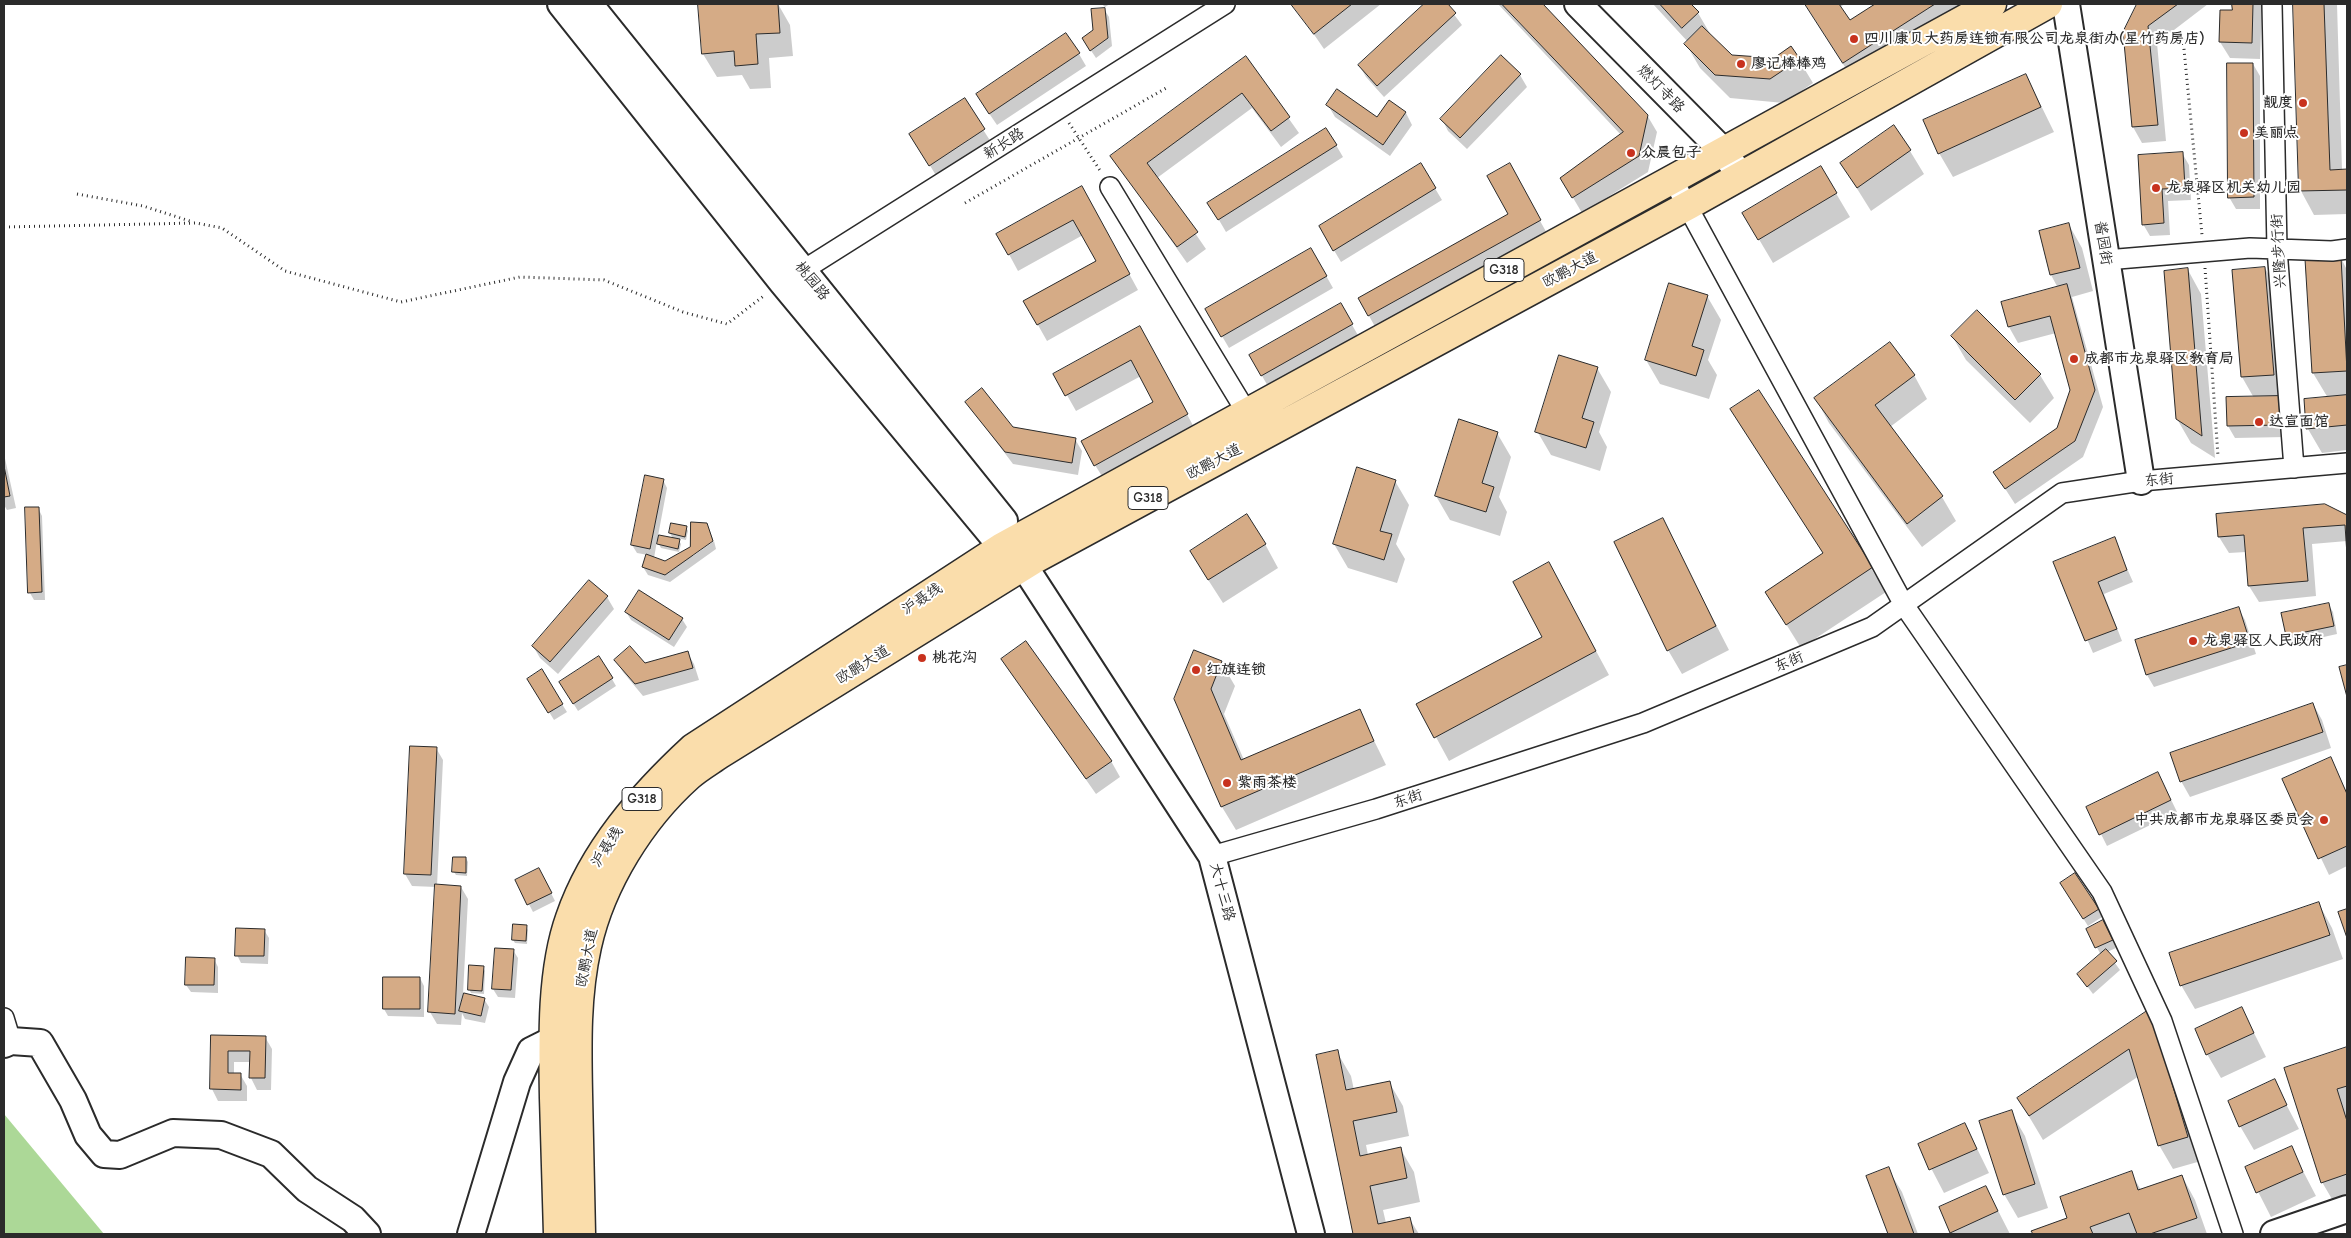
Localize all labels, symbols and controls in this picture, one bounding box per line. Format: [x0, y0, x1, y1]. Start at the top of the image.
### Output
place label: 四川康贝大药房连锁有限公司龙泉街办(星竹药房店) [1864, 30, 2205, 48]
marker: 四川康贝大药房连锁有限公司龙泉街办(星竹药房店) [1848, 33, 1860, 45]
place label: 廖记棒棒鸡 [1751, 55, 1826, 73]
marker: 廖记棒棒鸡 [1735, 58, 1747, 70]
street label: 燃灯寺路 [1634, 61, 1688, 117]
place label: 靓度 [2263, 94, 2293, 112]
marker: 靓度 [2297, 97, 2309, 109]
street label: 新长路 [980, 124, 1028, 164]
place label: 美丽点 [2254, 124, 2299, 142]
marker: 美丽点 [2238, 127, 2250, 139]
place label: 众晨包子 [1641, 144, 1701, 162]
marker: 众晨包子 [1625, 147, 1637, 159]
place label: 龙泉驿区机关幼儿园 [2166, 179, 2301, 197]
marker: 龙泉驿区机关幼儿园 [2150, 182, 2162, 194]
street label: 兴隆步行街 [2268, 213, 2290, 289]
street label: 酱园街 [2091, 219, 2115, 267]
street label: 欧鹏大道 [1539, 248, 1601, 292]
street label: 桃园路 [791, 258, 833, 304]
road number: G318 [1484, 258, 1524, 282]
place label: 成都市龙泉驿区教育局 [2084, 350, 2234, 368]
marker: 成都市龙泉驿区教育局 [2068, 353, 2080, 365]
place label: 达宣面馆 [2269, 413, 2329, 431]
marker: 达宣面馆 [2253, 416, 2265, 428]
street label: 欧鹏大道 [1183, 440, 1245, 484]
street label: 东街 [2143, 470, 2175, 490]
road number: G318 [1128, 486, 1168, 509]
street label: 沪聂线 [898, 579, 946, 619]
place label: 龙泉驿区人民政府 [2203, 632, 2323, 650]
marker: 龙泉驿区人民政府 [2187, 635, 2199, 647]
street label: 欧鹏大道 [833, 641, 893, 689]
street label: 东街 [1772, 648, 1806, 676]
place label: 桃花沟 [932, 649, 977, 667]
marker: 桃花沟 [916, 652, 928, 664]
place label: 红旗连锁 [1206, 661, 1266, 679]
marker: 红旗连锁 [1190, 664, 1202, 676]
place label: 紫雨茶楼 [1237, 774, 1297, 792]
marker: 紫雨茶楼 [1221, 777, 1233, 789]
street label: 东街 [1391, 786, 1425, 812]
road number: G318 [622, 788, 662, 811]
place label: 中共成都市龙泉驿区委员会 [2134, 811, 2314, 829]
marker: 中共成都市龙泉驿区委员会 [2318, 814, 2330, 826]
street label: 沪聂线 [587, 823, 627, 871]
street label: 大十三路 [1206, 861, 1238, 923]
street label: 欧鹏大道 [572, 927, 602, 989]

